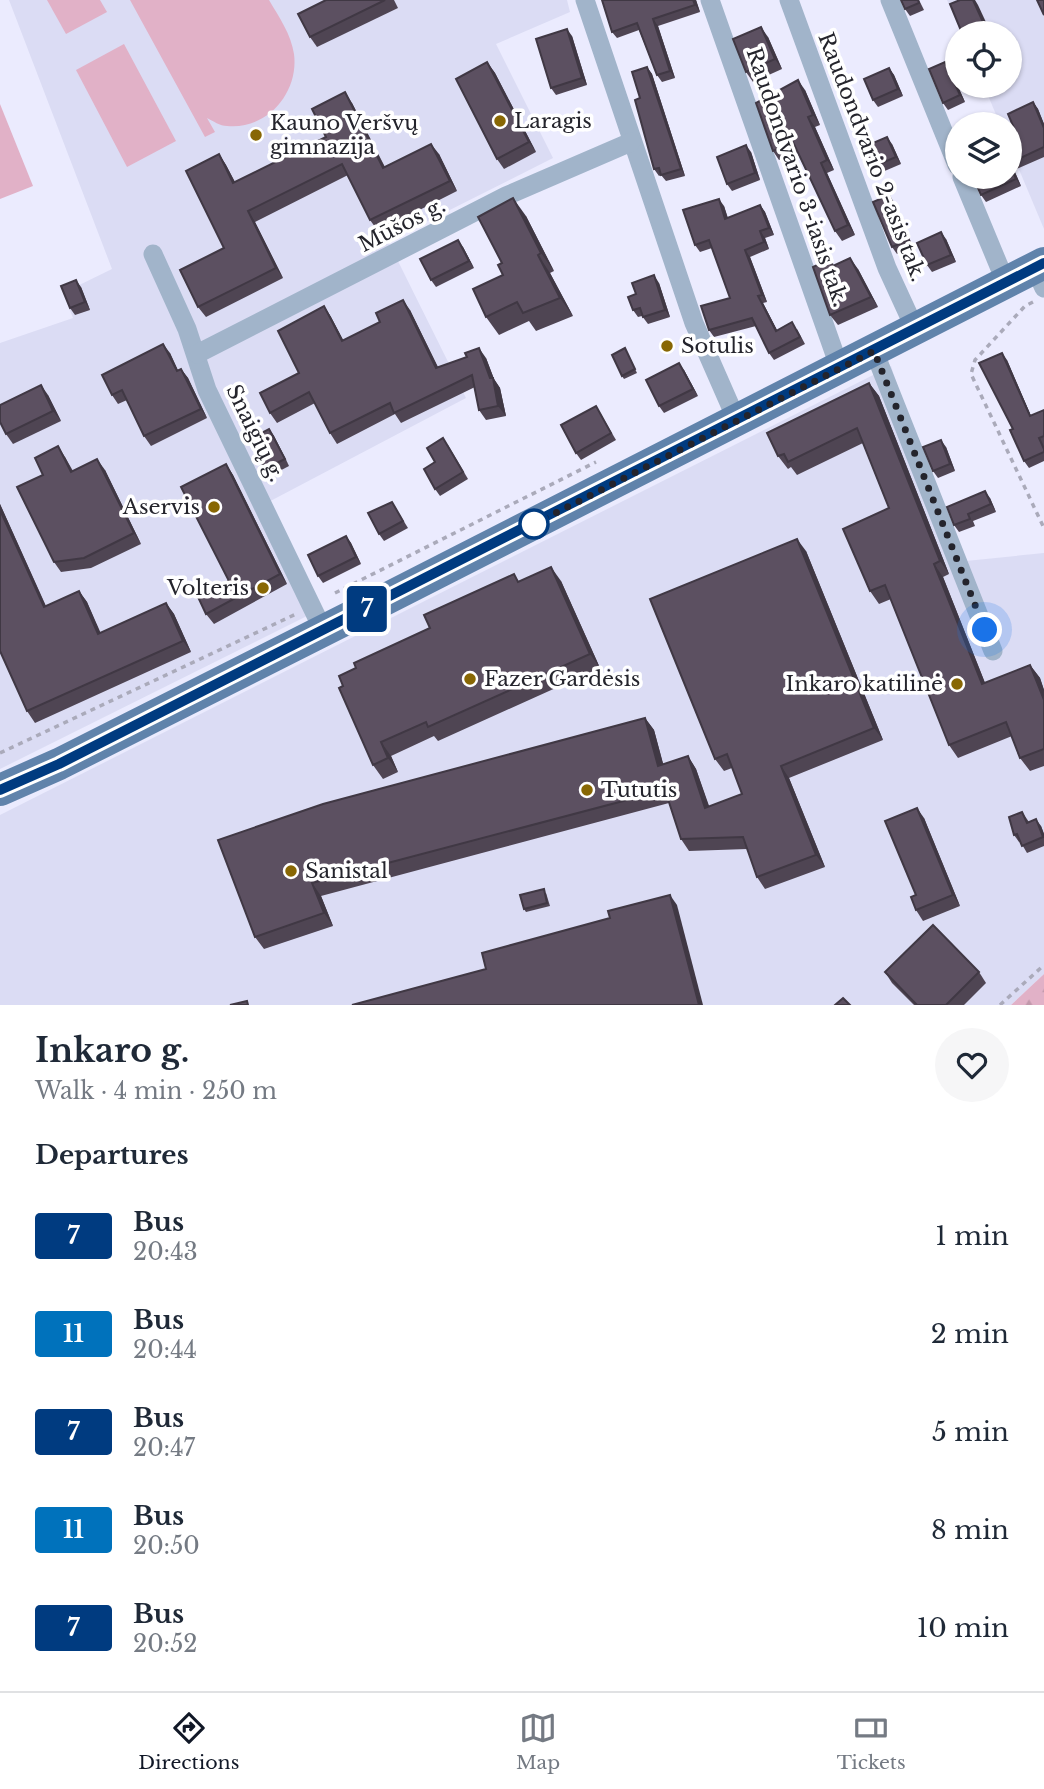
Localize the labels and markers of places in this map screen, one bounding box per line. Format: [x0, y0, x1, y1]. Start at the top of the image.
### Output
place label: Laragis [514, 108, 592, 134]
place label: Kauno Veršvų gimnazija [270, 110, 418, 160]
marker: Laragis [492, 113, 508, 129]
marker: Kauno Veršvų gimnazija [248, 127, 264, 143]
place label: Sotulis [681, 333, 754, 359]
marker: Sotulis [659, 338, 675, 354]
place label: Aservis [122, 494, 200, 520]
marker: Aservis [206, 499, 222, 515]
unlabelled marker [519, 509, 549, 539]
place label: Volteris [166, 575, 249, 601]
marker: Volteris [255, 580, 271, 596]
place label: Fazer Gardėsis [484, 666, 640, 692]
marker: Fazer Gardėsis [462, 671, 478, 687]
place label: Inkaro katilinė [786, 671, 943, 697]
marker: Inkaro katilinė [949, 676, 965, 692]
place label: Tututis [601, 777, 677, 803]
marker: Tututis [579, 782, 595, 798]
place label: Sanistal [305, 858, 388, 884]
marker: Sanistal [283, 863, 299, 879]

